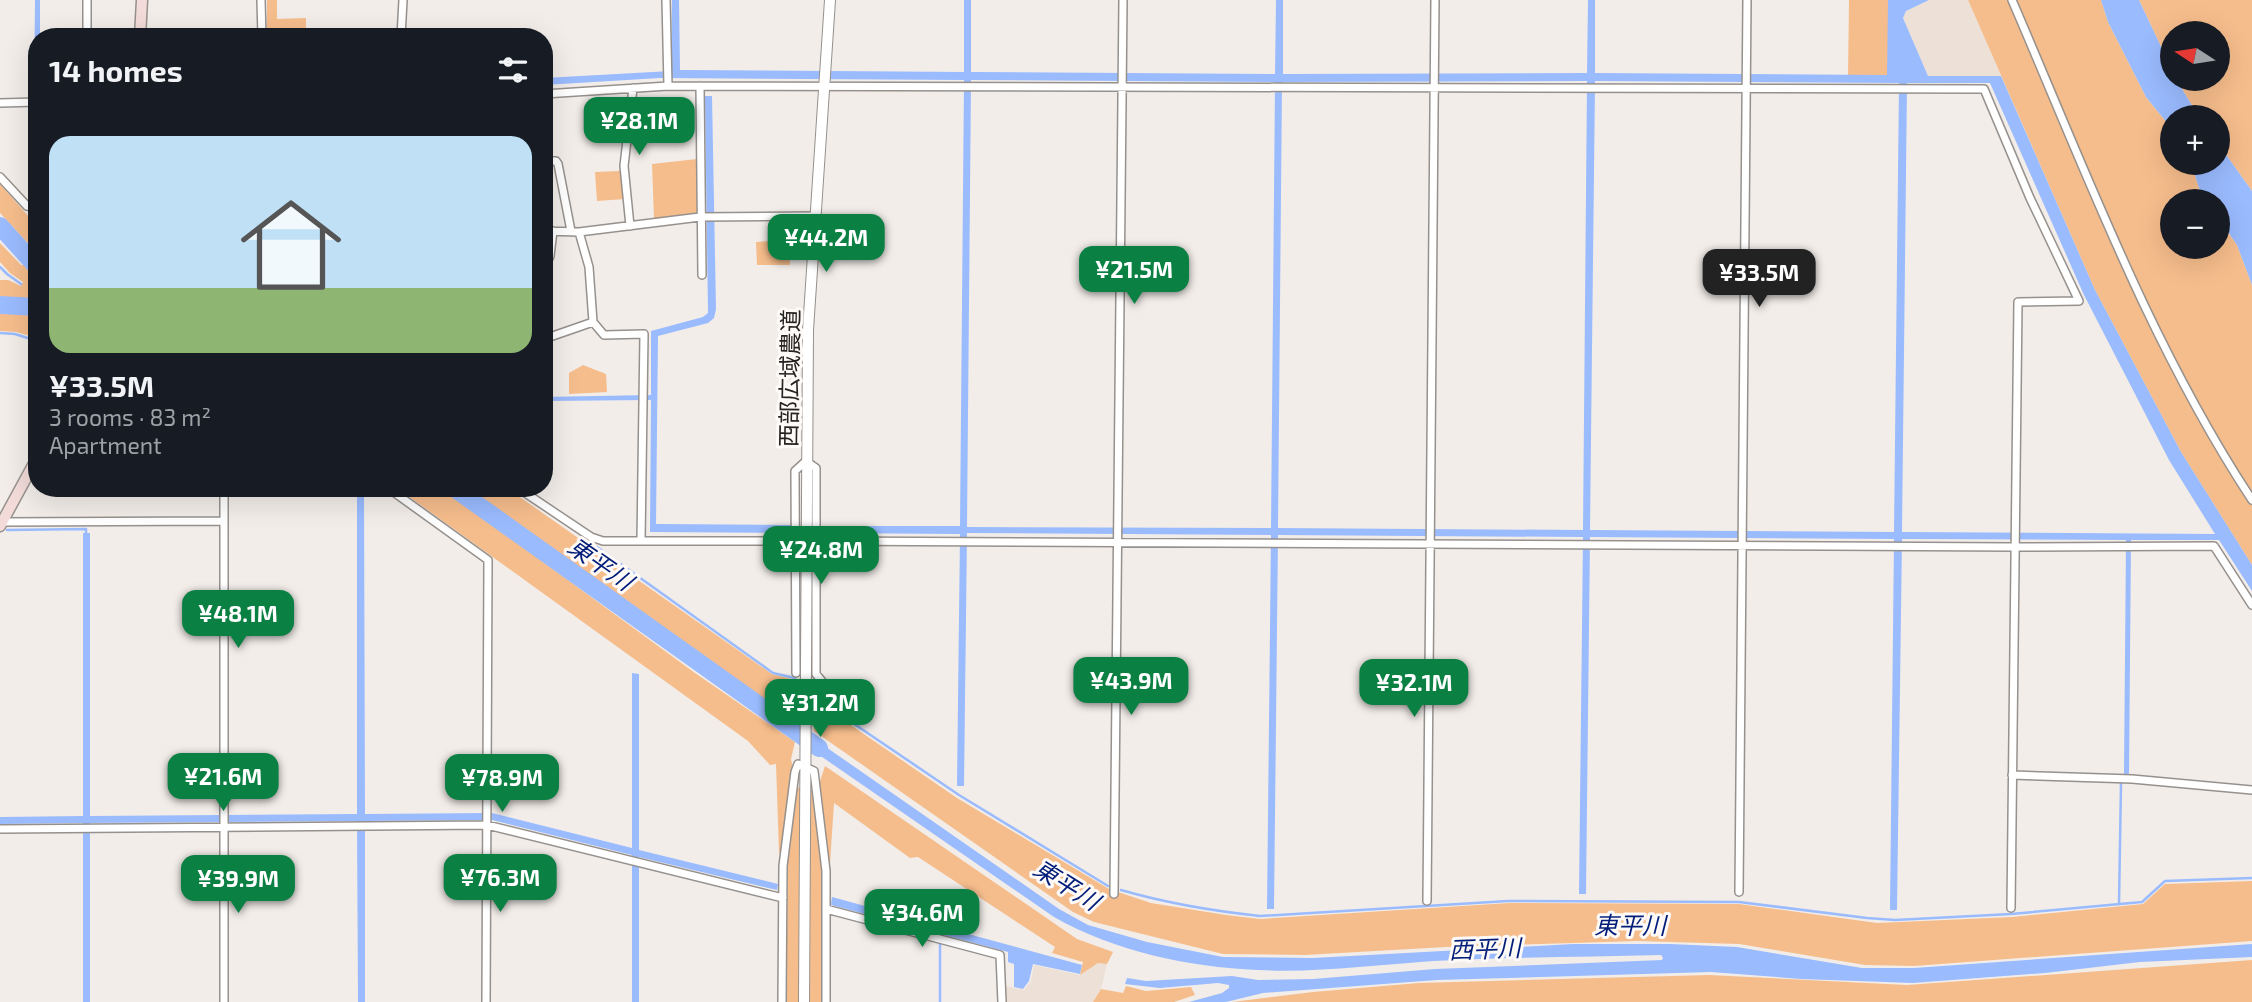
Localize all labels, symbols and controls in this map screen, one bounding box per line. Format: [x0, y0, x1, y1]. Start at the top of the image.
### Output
north arrow [2160, 21, 2230, 91]
map controls [2160, 21, 2230, 259]
icon: filters [494, 51, 532, 89]
text: 14 homes [49, 52, 183, 88]
pin: ¥28.1M [582, 97, 696, 157]
button: + [2160, 105, 2230, 175]
text: ¥28.1M [600, 106, 678, 134]
icon: home [228, 182, 354, 308]
button: − [2160, 189, 2230, 259]
pin: ¥44.2M [769, 215, 883, 274]
text: ¥44.2M [784, 223, 868, 251]
pin: ¥21.5M [1077, 246, 1191, 306]
pin: ¥33.5M [1702, 250, 1816, 309]
text: ¥21.5M [1095, 255, 1173, 283]
text: ¥33.5M [1719, 258, 1799, 286]
street label: 西部広域農道 [774, 309, 804, 447]
text: ¥33.5M [49, 367, 154, 403]
text: 3 rooms · 83 m² [49, 403, 211, 431]
text: Apartment [49, 431, 162, 459]
pin: ¥24.8M [764, 526, 878, 586]
water label: 東平川 [563, 530, 641, 597]
text: ¥24.8M [779, 535, 863, 563]
pin: ¥48.1M [181, 590, 295, 650]
text: ¥48.1M [198, 599, 278, 627]
pin: ¥43.9M [1074, 658, 1188, 717]
pin: ¥32.1M [1357, 660, 1471, 719]
text: ¥43.9M [1089, 666, 1173, 694]
text: ¥32.1M [1375, 668, 1453, 696]
pin: ¥31.2M [763, 680, 877, 739]
text: ¥31.2M [781, 688, 859, 716]
pin: ¥21.6M [166, 754, 280, 813]
pin: ¥78.9M [445, 754, 559, 814]
text: ¥21.6M [184, 762, 262, 790]
text: ¥78.9M [461, 763, 543, 791]
water label: 東平川 [1029, 853, 1108, 917]
pin: ¥76.3M [443, 855, 557, 914]
pin: ¥39.9M [181, 856, 295, 915]
text: ¥76.3M [460, 863, 540, 891]
text: ¥39.9M [197, 864, 279, 892]
pin: ¥34.6M [865, 890, 979, 949]
text: ¥34.6M [880, 898, 964, 926]
water label: 東平川 [1594, 910, 1669, 939]
water label: 西平川 [1449, 932, 1524, 964]

